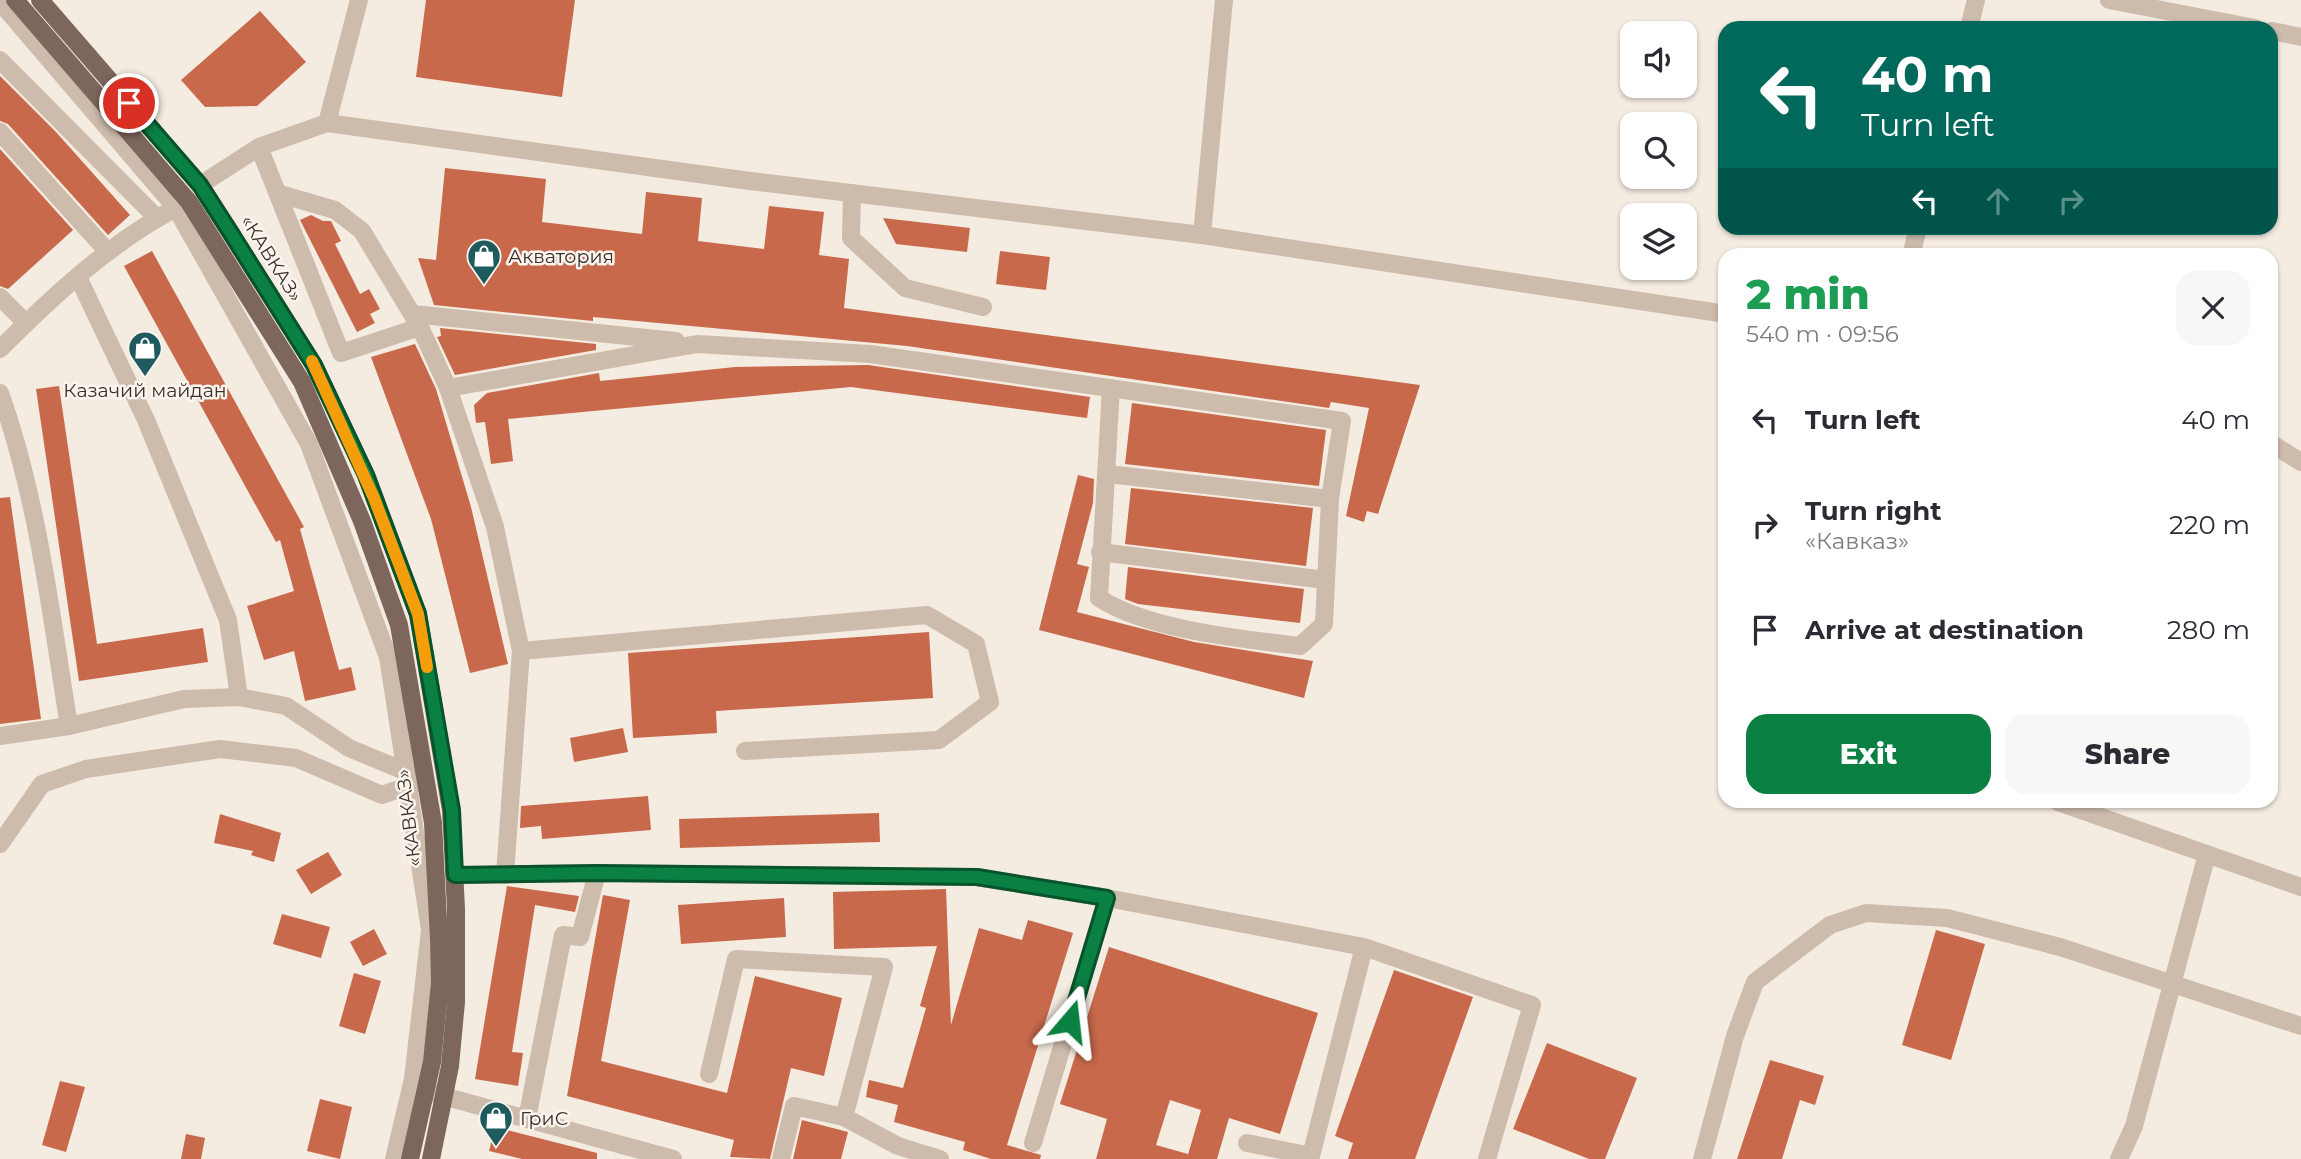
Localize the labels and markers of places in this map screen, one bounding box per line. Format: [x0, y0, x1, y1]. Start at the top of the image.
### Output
pin [99, 73, 159, 133]
shop icon: Акватория [465, 237, 503, 286]
place label: Акватория [508, 245, 614, 268]
shop icon: Казачий майдан [126, 329, 164, 378]
place label: Казачий майдан [63, 379, 227, 402]
shop icon: ГриС [477, 1099, 515, 1148]
place label: ГриС [520, 1107, 568, 1130]

